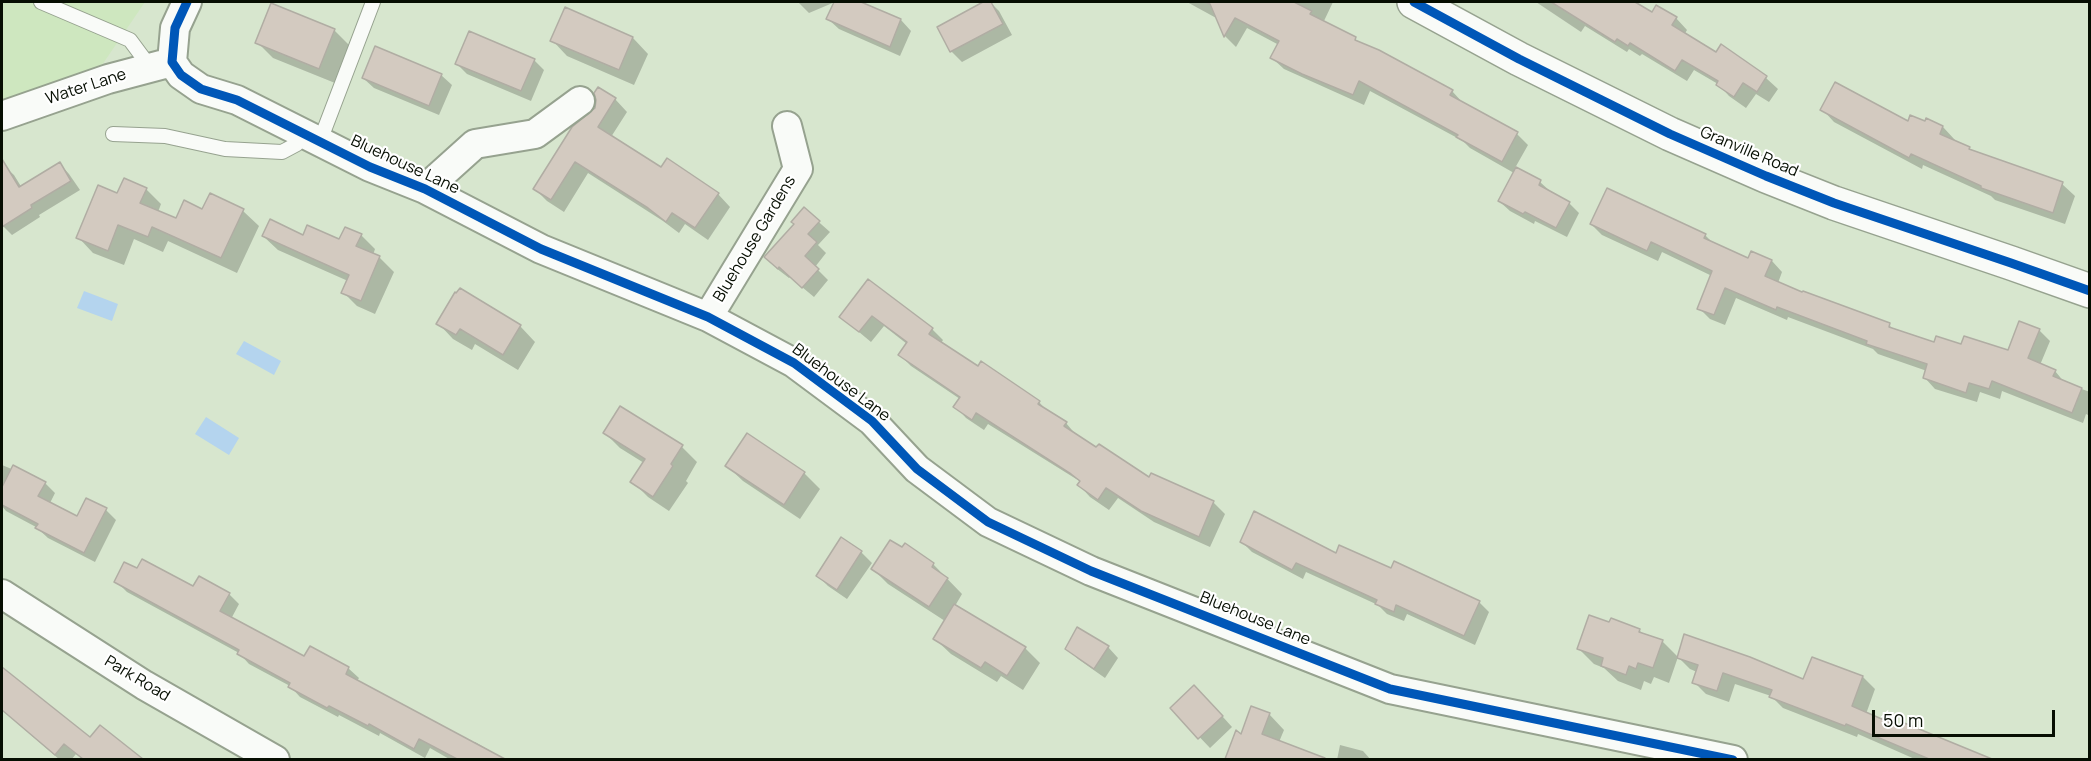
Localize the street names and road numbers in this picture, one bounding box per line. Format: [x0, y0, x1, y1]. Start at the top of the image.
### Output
street label: Water Lane [43, 65, 129, 109]
street label: Granville Road [1697, 123, 1801, 181]
street label: Bluehouse Lane [348, 131, 462, 199]
street label: Bluehouse Gardens [710, 172, 800, 306]
street label: Bluehouse Lane [788, 340, 894, 426]
street label: Bluehouse Lane [1197, 588, 1313, 650]
street label: Park Road [101, 652, 173, 706]

